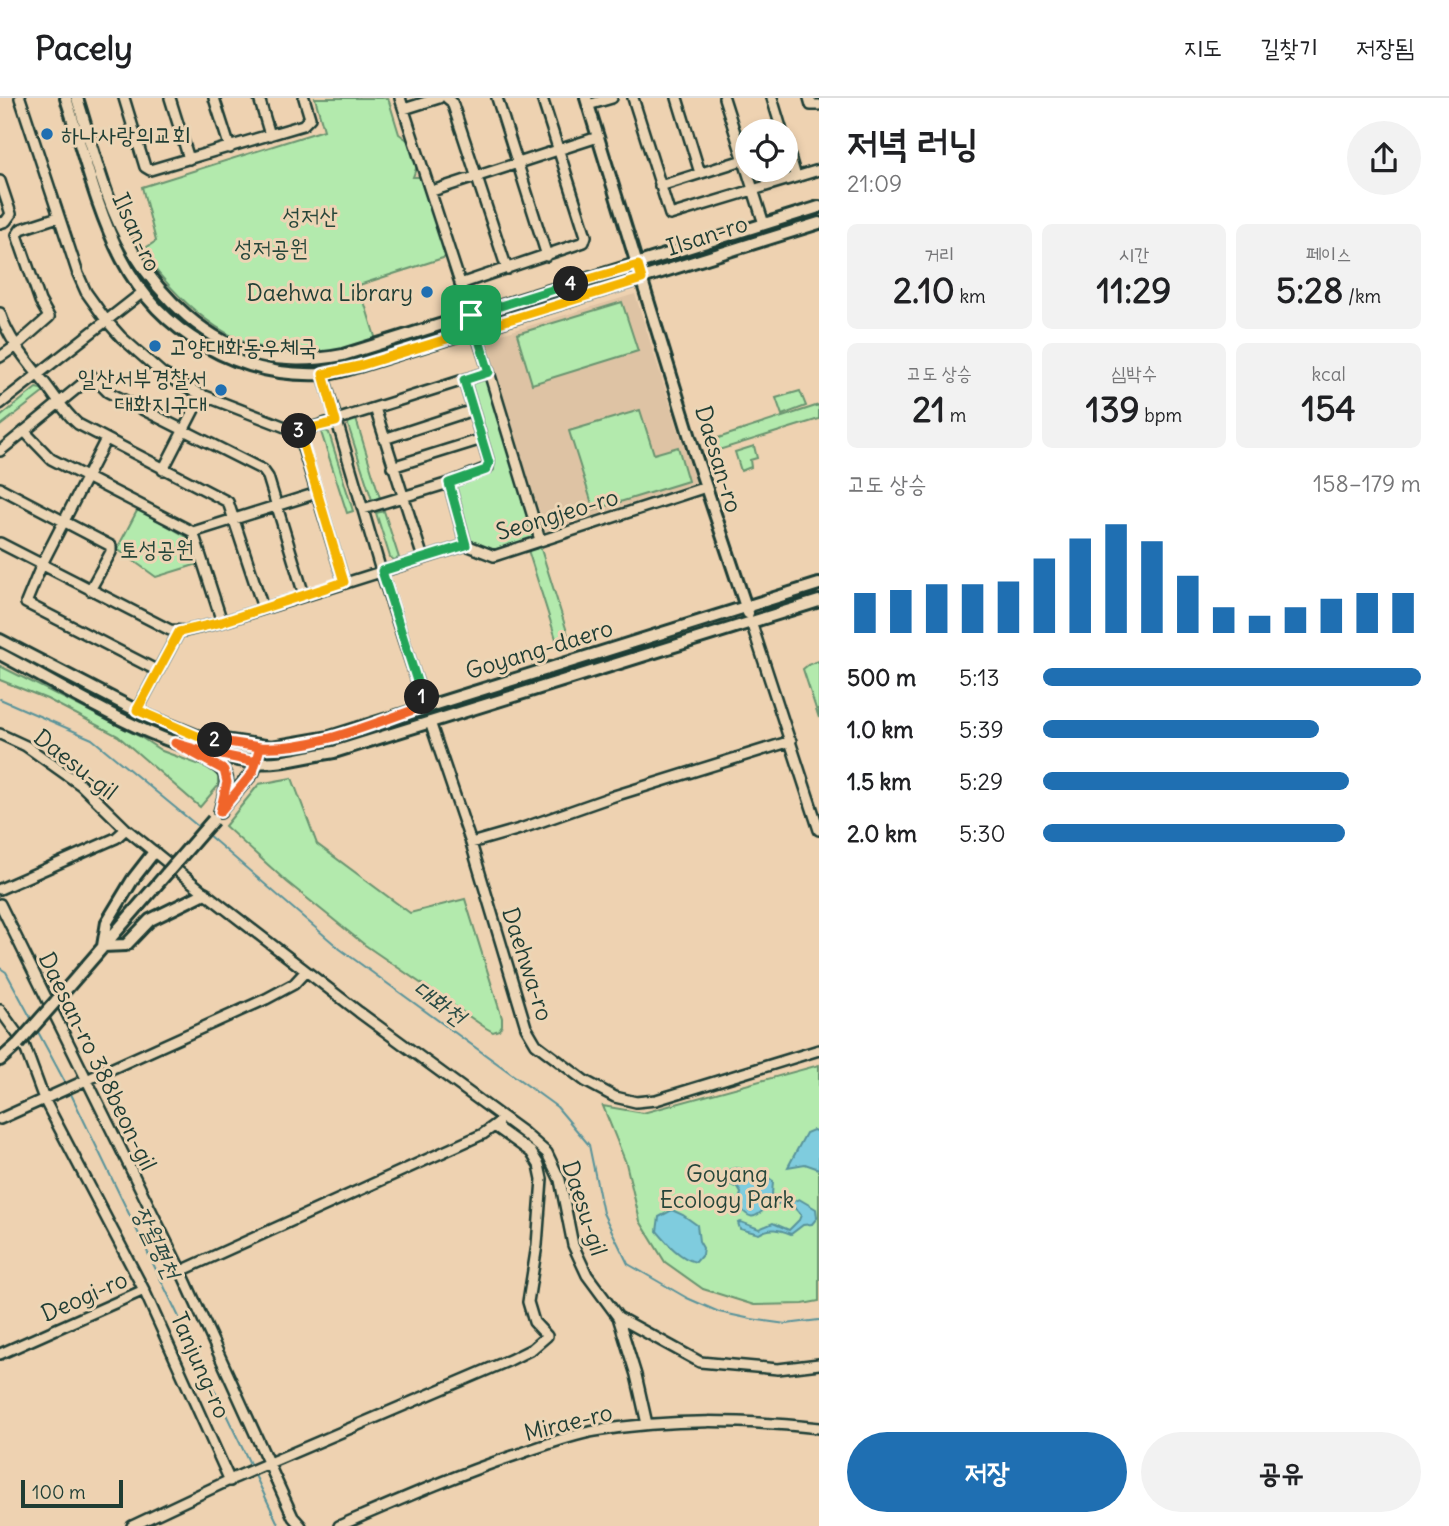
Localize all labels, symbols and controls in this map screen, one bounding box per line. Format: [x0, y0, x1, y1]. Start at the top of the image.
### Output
text: Pacely [35, 27, 133, 69]
text: 지도 [1184, 32, 1222, 62]
text: 길찾기 [1260, 32, 1318, 62]
text: 저장됨 [1356, 32, 1414, 62]
map controls [735, 119, 798, 182]
button: locate [735, 119, 798, 182]
text: 저녁 러닝 [847, 119, 978, 166]
place label: 하나사랑의교회 [61, 120, 191, 149]
button: share [1347, 121, 1421, 195]
marker: 하나사랑의교회 [39, 126, 55, 142]
text: 21:09 [847, 169, 902, 198]
street label: Ilsan-ro [106, 188, 168, 276]
park label: 성저산 [282, 201, 338, 230]
street label: Ilsan-ro [663, 208, 751, 262]
park label: 성저공원 [234, 233, 308, 262]
text: 거리 [924, 242, 955, 266]
text: 시간 [1119, 242, 1149, 266]
text: 페이스 [1306, 242, 1352, 266]
pin: 4 [554, 266, 588, 302]
text: 2.10 [893, 268, 955, 312]
text: 11:29 [1096, 268, 1172, 312]
text: 5:28 [1276, 268, 1343, 312]
text: 4 [565, 271, 576, 295]
place label: Daehwa Library [246, 278, 413, 307]
marker: Daehwa Library [419, 284, 435, 300]
text: km [955, 284, 986, 308]
text: /km [1343, 284, 1381, 308]
pin [441, 285, 501, 345]
icon: arrive [452, 296, 490, 334]
place label: 고양대화동우체국 [169, 332, 317, 361]
marker: 고양대화동우체국 [147, 338, 163, 354]
text: 고도 상승 [906, 361, 972, 385]
text: 심박수 [1111, 361, 1157, 385]
text: kcal [1312, 362, 1346, 386]
place label: 일산서부경찰서 대화지구대 [77, 363, 207, 418]
marker: 일산서부경찰서 대화지구대 [213, 382, 229, 398]
text: 154 [1302, 386, 1356, 430]
text: 21 [912, 387, 945, 431]
text: 139 [1086, 387, 1140, 431]
street label: Daesan-ro [689, 402, 749, 516]
text: m [945, 403, 966, 427]
text: bpm [1140, 403, 1182, 427]
pin: 3 [282, 414, 316, 448]
text: 3 [293, 418, 304, 442]
text: 고도 상승 [847, 469, 927, 498]
text: 158–179 m [1313, 469, 1421, 498]
street label: Seongjeo-ro [492, 482, 622, 546]
park label: 토성공원 [120, 534, 194, 563]
street label: Goyang-daero [462, 613, 616, 685]
text: 500 m [847, 663, 916, 692]
text: 5:13 [959, 663, 1000, 692]
pin: 1 [404, 680, 440, 714]
text: 1 [418, 684, 425, 708]
text: 1.0 km [847, 715, 913, 744]
text: 5:39 [959, 715, 1004, 744]
street label: Daesu-gil [28, 722, 124, 806]
pin: 2 [198, 722, 232, 758]
text: 2 [209, 727, 220, 751]
text: 1.5 km [847, 767, 912, 796]
text: 5:29 [959, 767, 1003, 796]
text: 2.0 km [847, 819, 917, 848]
text: 5:30 [959, 819, 1006, 848]
street label: Daehwa-ro [496, 904, 560, 1024]
street label: Daesan-ro 388beon-gil [33, 947, 163, 1175]
water label: 대화천 [408, 973, 474, 1033]
street label: Daesu-gil [556, 1157, 614, 1259]
park label: Goyang Ecology Park [660, 1159, 794, 1214]
water label: 장월평천 [127, 1201, 189, 1286]
street label: Deogi-ro [36, 1264, 132, 1328]
street label: Tanjung-ro [165, 1307, 237, 1423]
street label: Mirae-ro [521, 1397, 615, 1447]
button: 저장 [847, 1432, 1127, 1512]
button: 공유 [1141, 1432, 1421, 1512]
scale bar [21, 1477, 122, 1509]
text: 100 m [32, 1480, 86, 1504]

